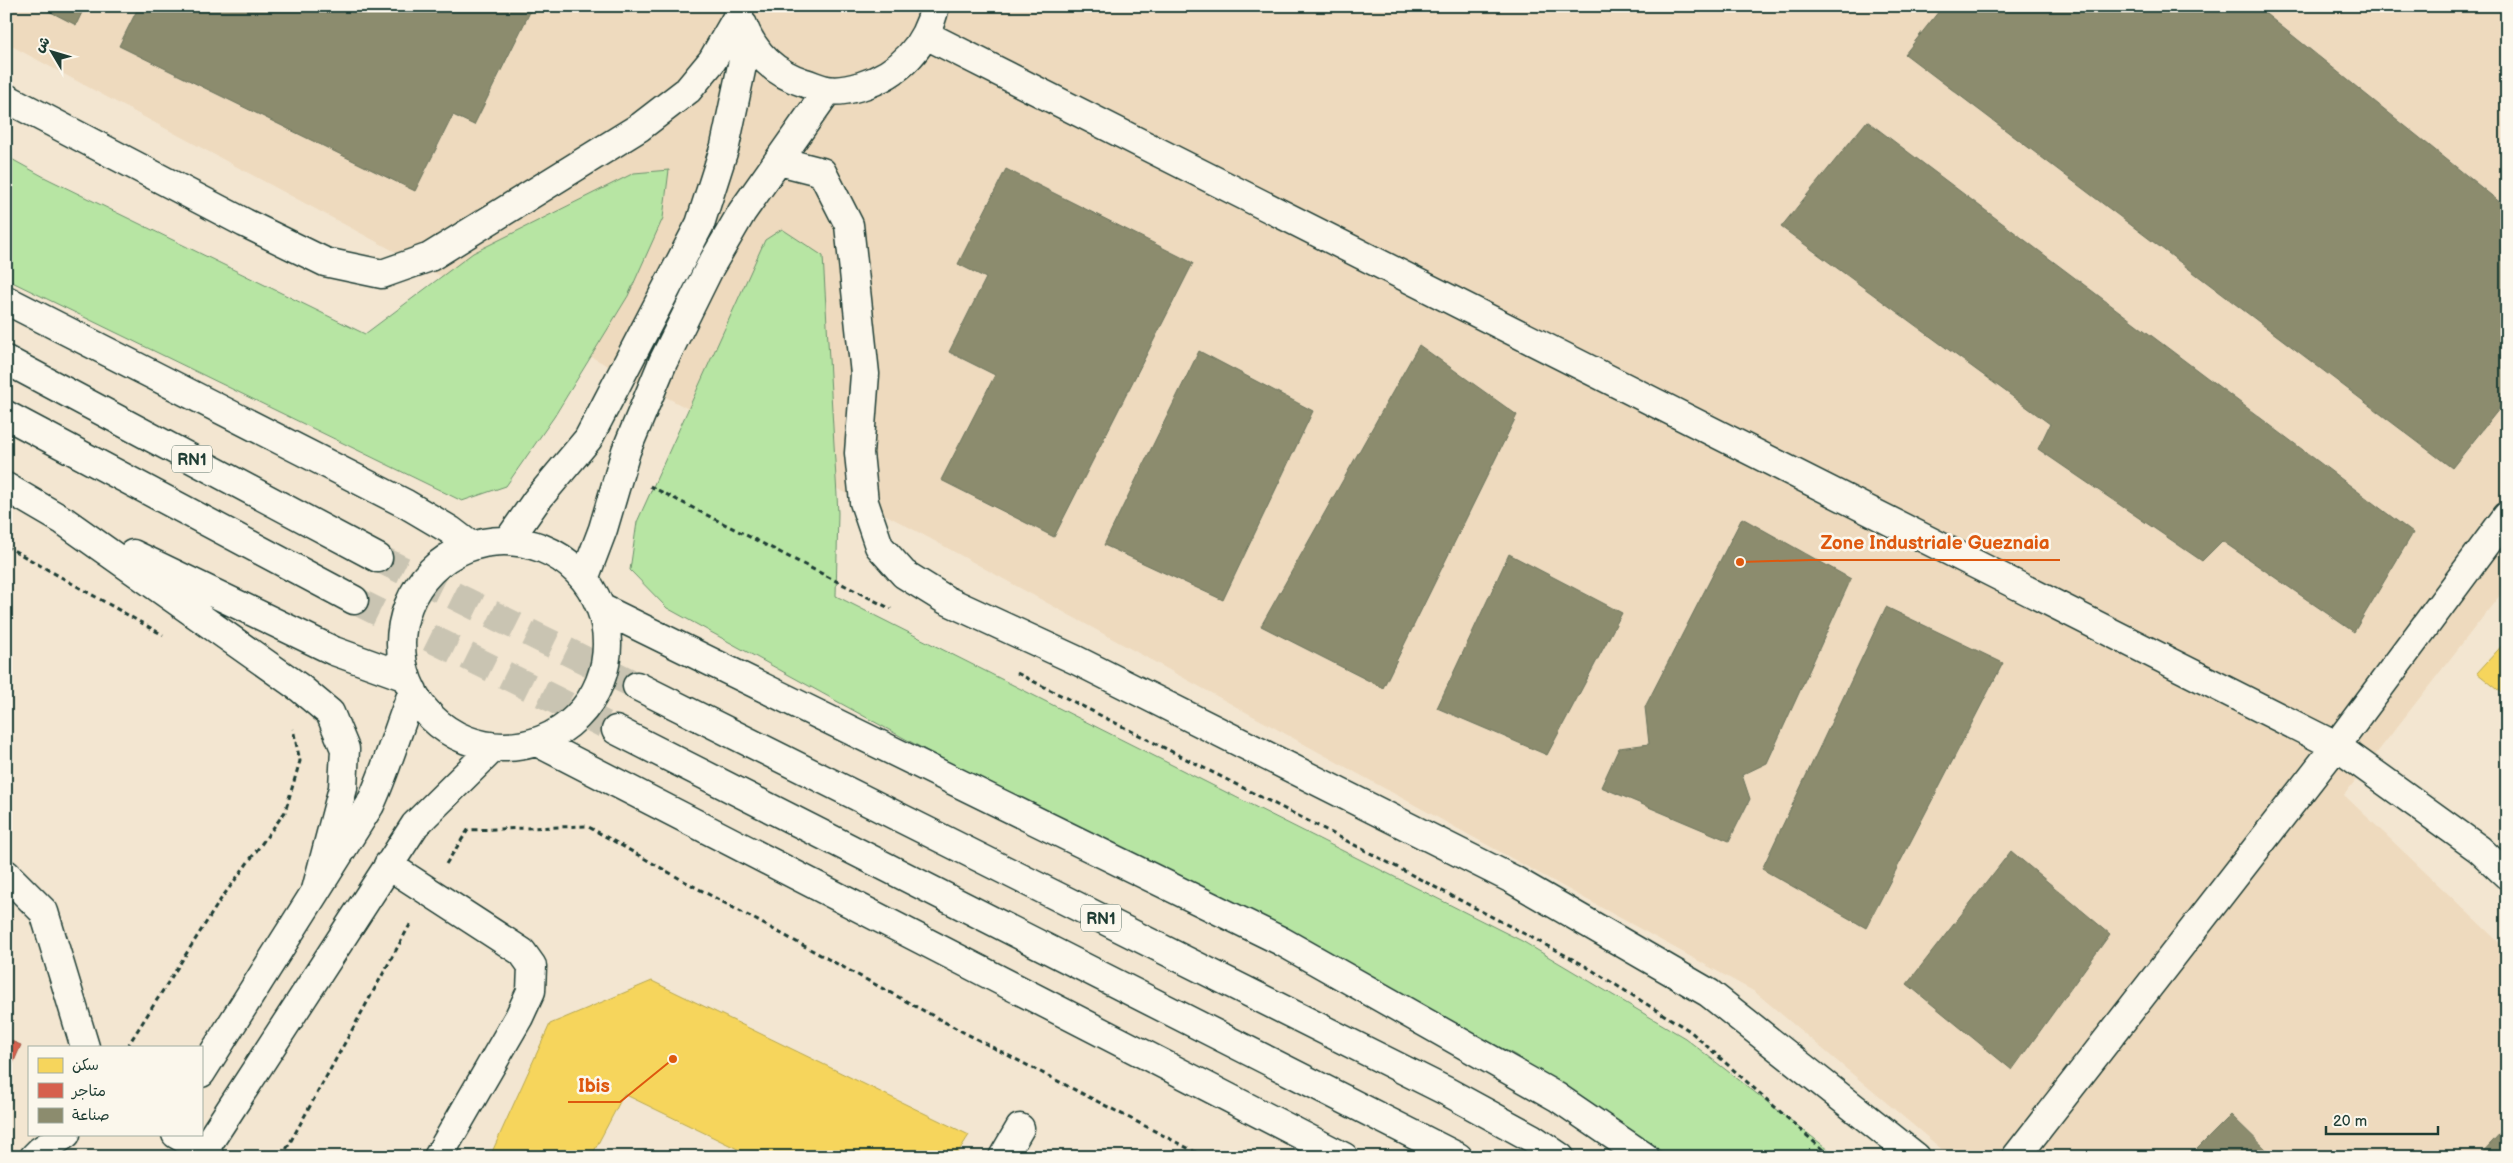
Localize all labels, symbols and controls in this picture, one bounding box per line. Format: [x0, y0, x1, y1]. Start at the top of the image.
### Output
north arrow [28, 28, 78, 78]
text: ش [31, 33, 54, 56]
road number: RN1 [172, 446, 212, 472]
callout: Zone Industriale Gueznaia [1811, 526, 2060, 560]
text: Zone Industriale Gueznaia [1820, 532, 2050, 555]
road number: RN1 [1081, 904, 1121, 931]
legend [28, 1046, 202, 1136]
text: سكن [72, 1056, 99, 1075]
callout: Ibis [568, 1068, 620, 1102]
text: Ibis [578, 1075, 610, 1098]
text: متاجر [70, 1082, 106, 1101]
scale bar [2326, 1103, 2438, 1135]
text: صناعة [72, 1106, 110, 1125]
text: 20 m [2333, 1112, 2367, 1131]

